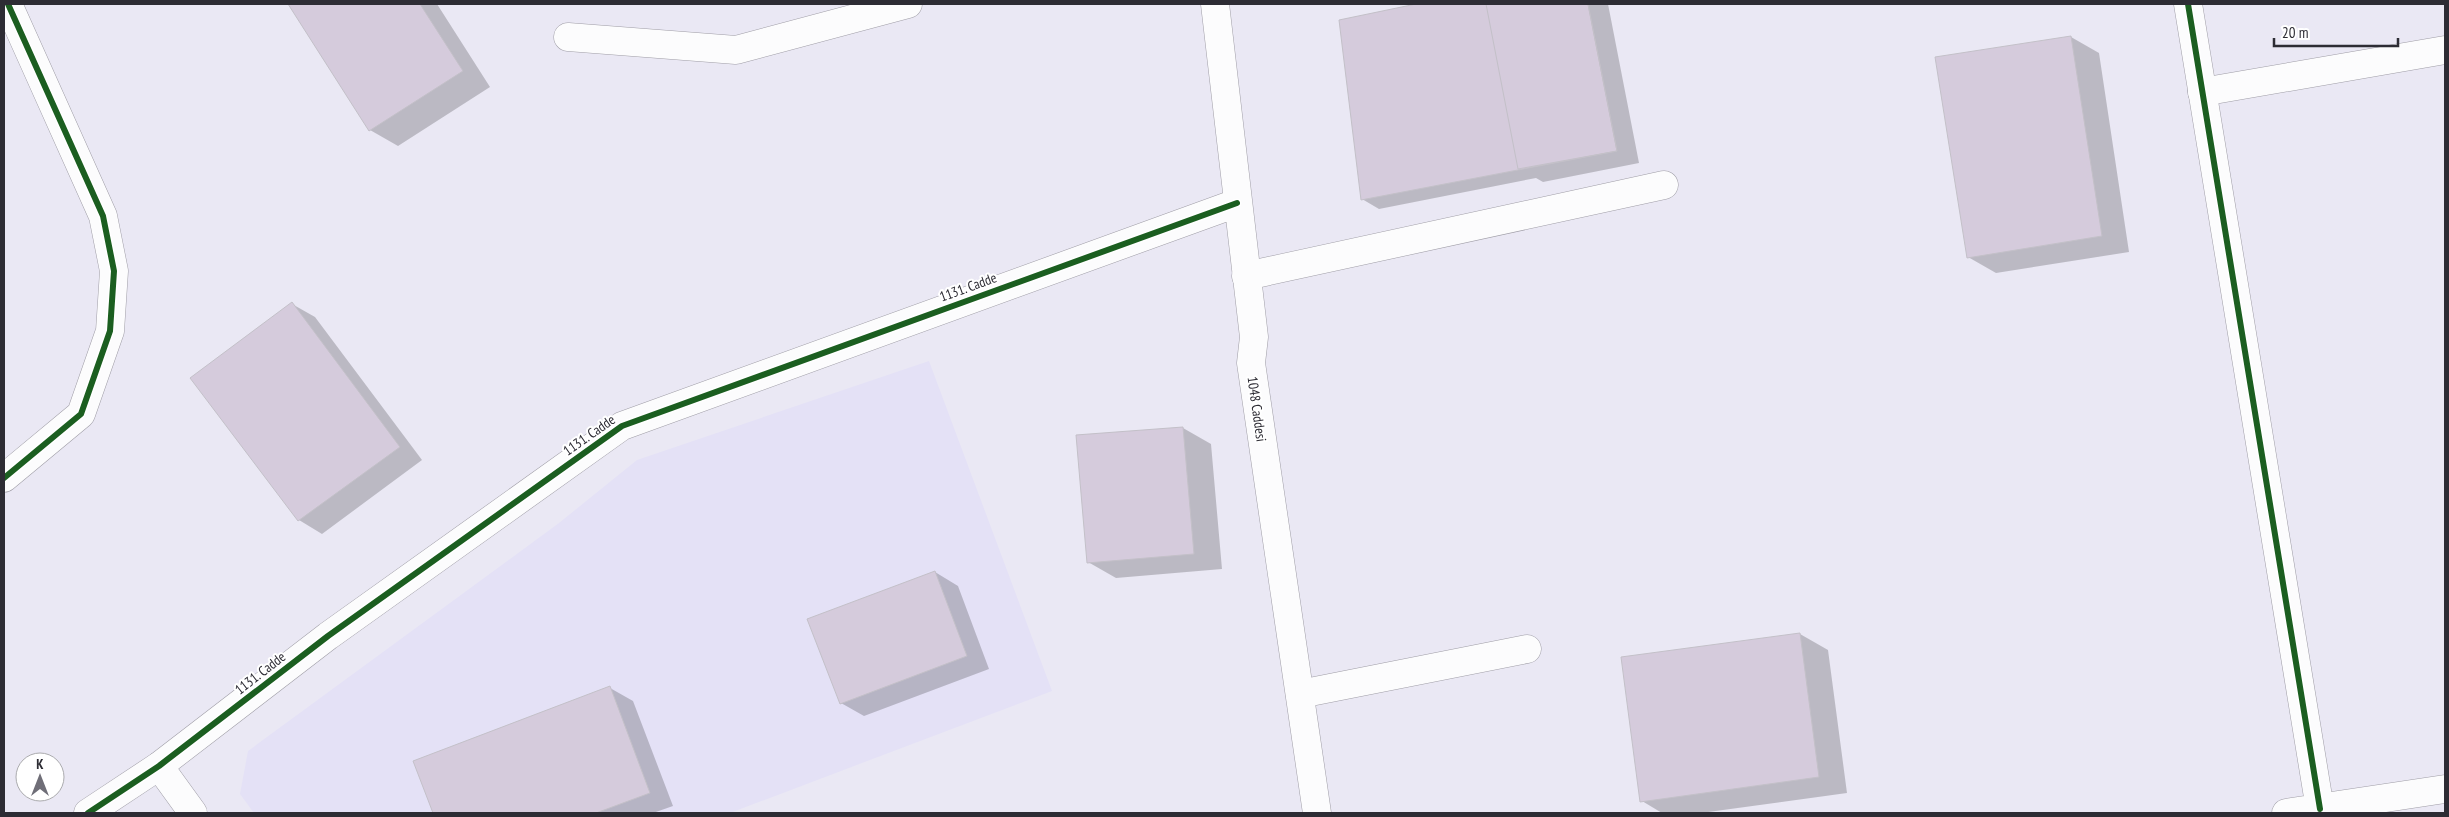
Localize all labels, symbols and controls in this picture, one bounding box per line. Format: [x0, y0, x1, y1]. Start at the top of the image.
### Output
scale bar [2274, 15, 2398, 47]
text: 20 m [2282, 23, 2308, 42]
street label: 1131. Cadde [937, 268, 999, 306]
street label: 1048 Caddesi [1244, 375, 1270, 443]
street label: 1131. Cadde [559, 410, 619, 459]
street label: 1131. Cadde [231, 647, 289, 698]
north arrow [15, 752, 65, 802]
text: K [36, 755, 44, 773]

